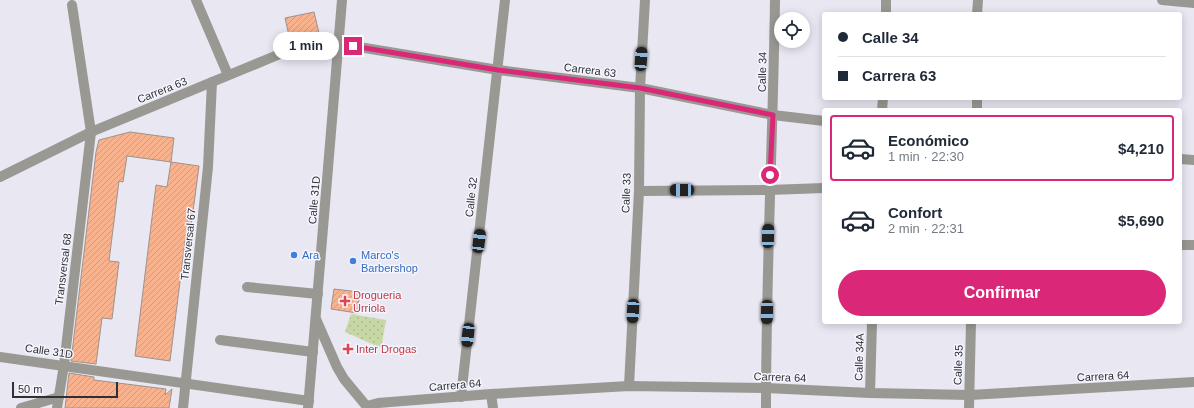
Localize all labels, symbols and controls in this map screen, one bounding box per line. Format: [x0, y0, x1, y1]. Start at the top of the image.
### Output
map controls [774, 12, 810, 48]
button: locate [774, 12, 810, 48]
text: Calle 34 [862, 29, 919, 46]
callout: 1 min [273, 32, 339, 60]
route end [344, 37, 362, 55]
text: 1 min [289, 38, 323, 53]
car [634, 47, 648, 71]
street label: Calle 34 [756, 52, 768, 92]
street label: Carrera 63 [563, 61, 617, 79]
text: Carrera 63 [862, 67, 936, 84]
street label: Carrera 63 [135, 75, 189, 105]
icon: car [840, 130, 876, 166]
text: Económico [888, 132, 969, 149]
text: $4,210 [1118, 140, 1164, 157]
text: 1 min · 22:30 [888, 149, 964, 164]
route start [761, 166, 779, 184]
street label: Calle 33 [619, 173, 633, 213]
street label: Calle 31D [306, 175, 322, 225]
street label: Calle 32 [463, 176, 479, 218]
car [670, 184, 694, 196]
icon: car [840, 202, 876, 238]
text: Confort [888, 204, 942, 221]
street label: Transversal 67 [178, 207, 198, 281]
text: $5,690 [1118, 212, 1164, 229]
text: 2 min · 22:31 [888, 221, 964, 236]
car [762, 224, 774, 248]
car [472, 228, 486, 254]
street label: Transversal 68 [53, 232, 73, 306]
place label: Ara [302, 249, 320, 261]
place label: Marco's Barbershop [361, 249, 418, 274]
marker: Ara [289, 250, 299, 260]
marker: Marco's Barbershop [348, 256, 358, 266]
button: Confirmar [838, 270, 1166, 316]
place label: Drogueria Urriola [353, 289, 402, 314]
marker: Drogueria Urriola [340, 296, 350, 306]
car [626, 299, 640, 323]
car [761, 300, 773, 324]
car [461, 322, 475, 348]
street label: Calle 34A [852, 332, 866, 381]
street label: Calle 31D [24, 342, 74, 360]
place label: Inter Drogas [356, 343, 417, 355]
marker: Inter Drogas [343, 344, 353, 354]
street label: Calle 35 [951, 345, 965, 385]
street label: Carrera 64 [1076, 369, 1130, 383]
street label: Carrera 64 [754, 370, 806, 384]
street label: Carrera 64 [428, 377, 482, 393]
scale bar [12, 380, 118, 399]
text: 50 m [18, 383, 42, 395]

